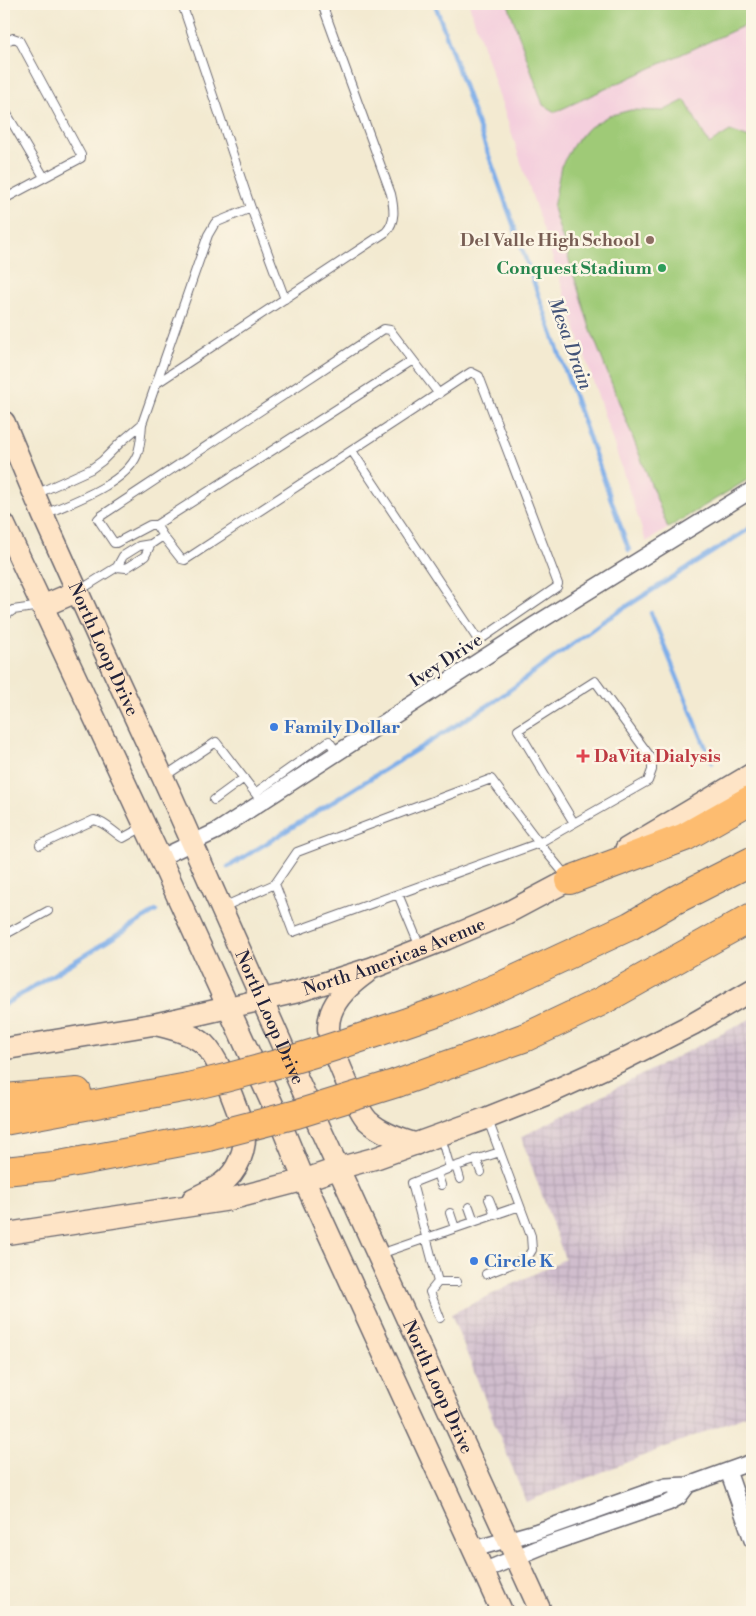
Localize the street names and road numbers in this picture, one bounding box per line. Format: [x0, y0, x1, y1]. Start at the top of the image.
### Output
street label: North Loop Drive [63, 579, 144, 720]
street label: Ivey Drive [405, 628, 487, 693]
street label: North Americas Avenue [300, 913, 489, 1001]
street label: North Loop Drive [229, 947, 309, 1088]
street label: North Loop Drive [397, 1316, 478, 1458]

